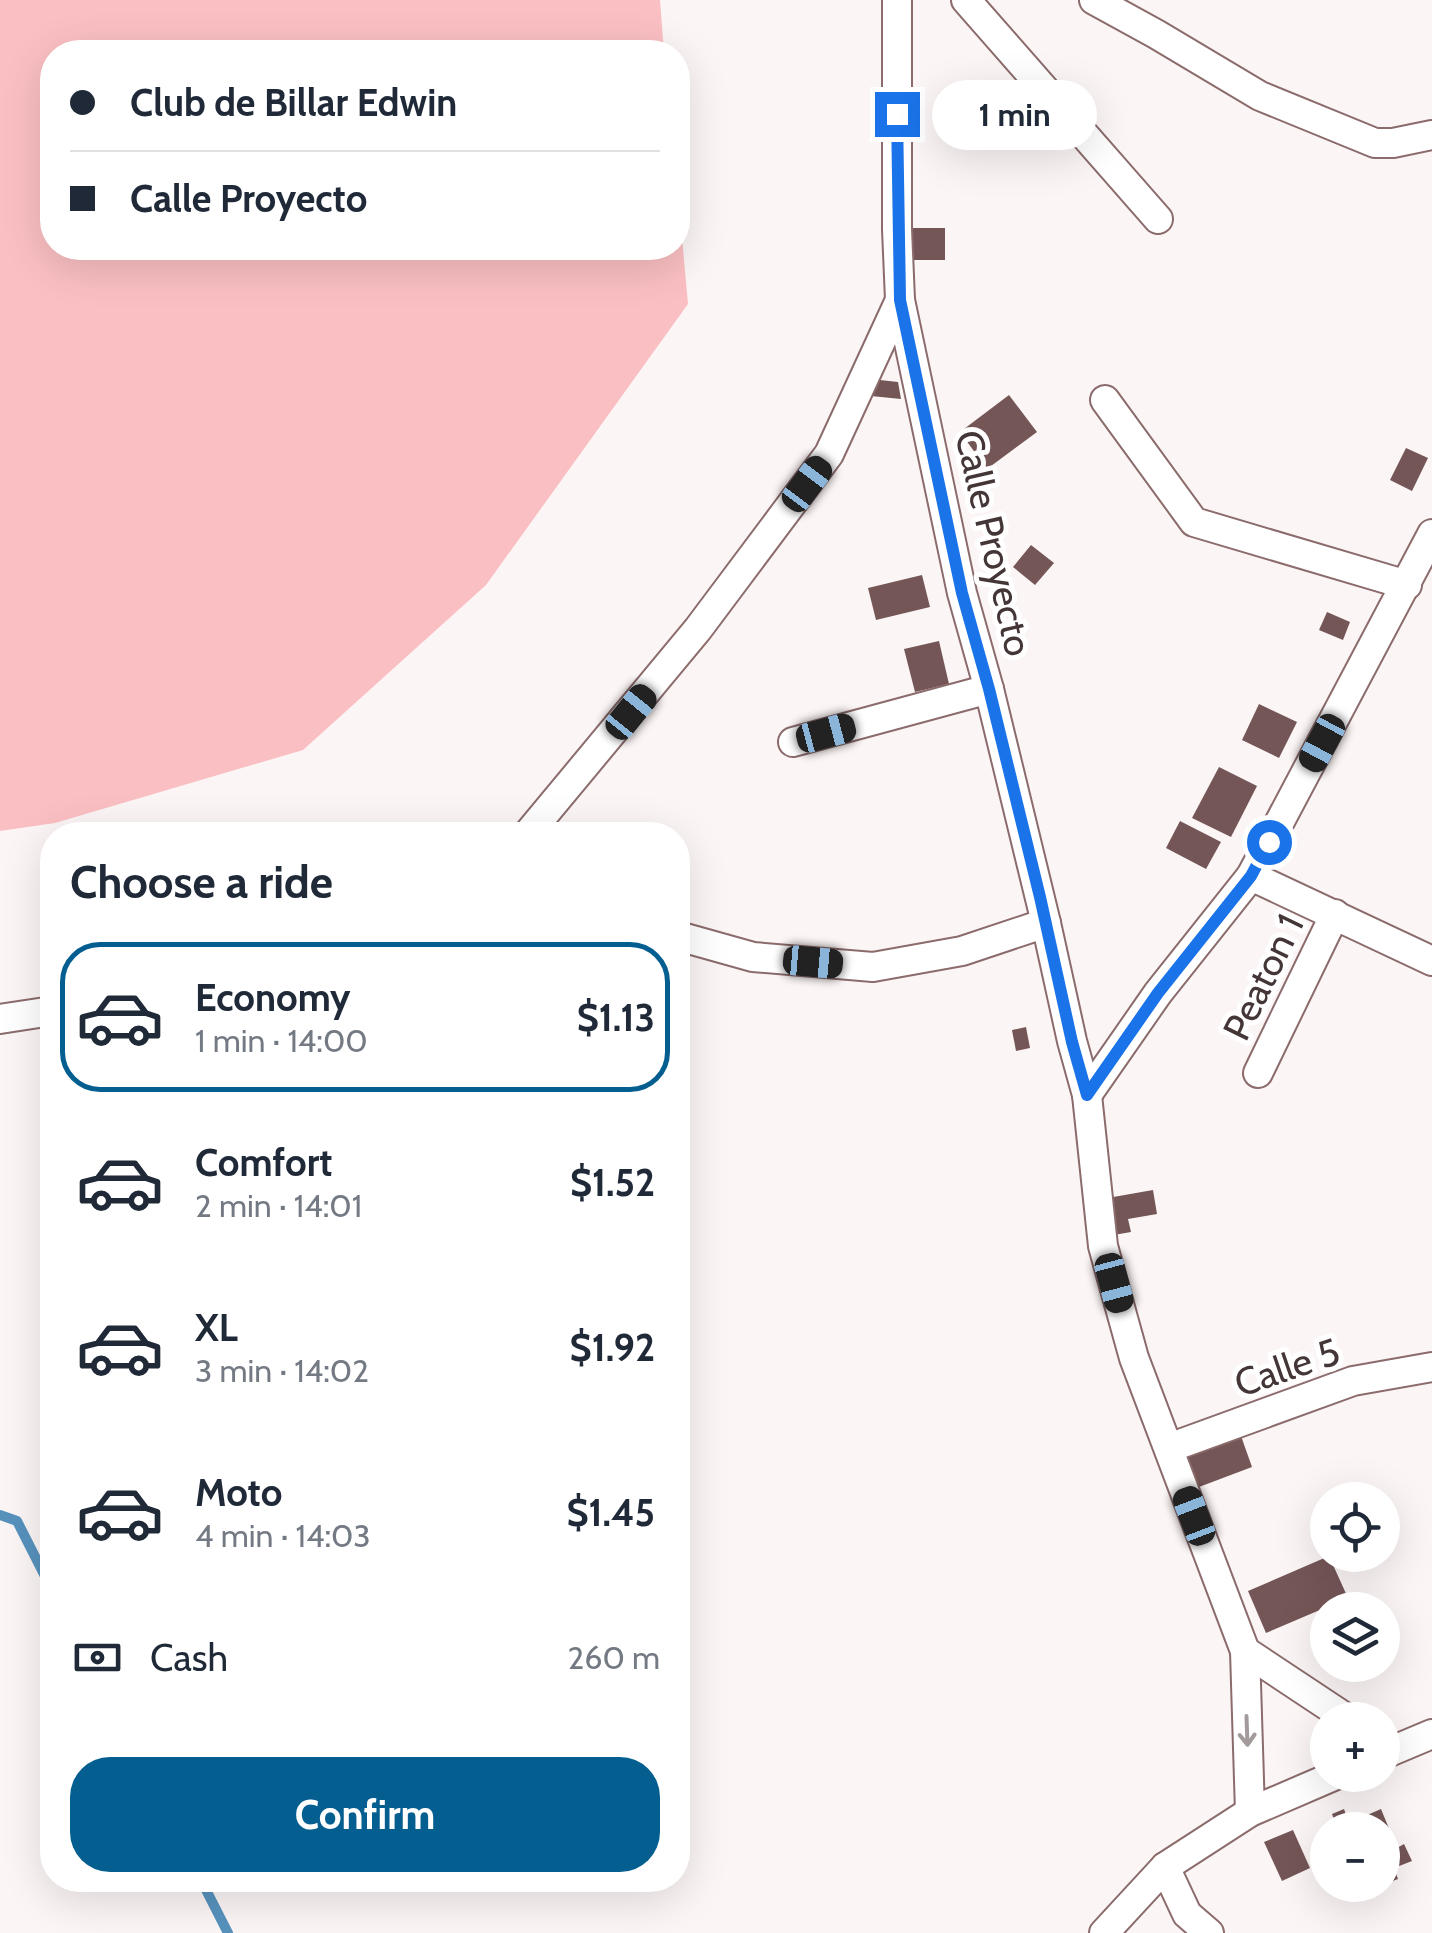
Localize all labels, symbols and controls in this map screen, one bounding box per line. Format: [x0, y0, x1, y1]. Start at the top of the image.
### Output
text: Club de Billar Edwin [130, 79, 457, 126]
callout: 1 min [932, 79, 1097, 149]
route end [875, 92, 920, 137]
text: 1 min [978, 95, 1051, 134]
text: Calle Proyecto [130, 175, 367, 222]
street label: Calle Proyecto [945, 426, 1043, 660]
car [777, 451, 837, 517]
car [600, 679, 662, 745]
car [1295, 709, 1349, 777]
car [793, 711, 859, 755]
route start [1247, 820, 1292, 865]
text: Choose a ride [70, 855, 333, 909]
street label: Peaton 1 [1212, 906, 1314, 1048]
car [782, 944, 844, 980]
icon: car [75, 972, 165, 1062]
text: Economy [195, 974, 350, 1021]
text: $1.13 [577, 994, 655, 1041]
text: 1 min · 14:00 [195, 1021, 368, 1060]
icon: car [75, 1137, 165, 1227]
text: Comfort [195, 1139, 332, 1186]
text: $1.52 [570, 1159, 655, 1206]
text: 2 min · 14:01 [195, 1186, 362, 1225]
car [1092, 1250, 1136, 1316]
icon: car [75, 1302, 165, 1392]
text: XL [195, 1304, 238, 1351]
text: $1.92 [570, 1324, 655, 1371]
street label: Calle 5 [1228, 1327, 1346, 1407]
text: 3 min · 14:02 [195, 1351, 369, 1390]
icon: car [75, 1467, 165, 1557]
text: Moto [195, 1469, 282, 1516]
map controls [1310, 1482, 1400, 1902]
button: locate [1310, 1482, 1400, 1572]
car [1169, 1483, 1219, 1549]
text: $1.45 [566, 1489, 655, 1536]
text: 4 min · 14:03 [195, 1516, 371, 1555]
button: layers [1310, 1592, 1400, 1682]
icon: cash [70, 1630, 125, 1685]
text: Cash [150, 1634, 228, 1681]
text: 260 m [567, 1638, 660, 1677]
button: + [1310, 1702, 1400, 1792]
one-way arrow [1238, 1715, 1257, 1747]
button: Confirm [70, 1757, 660, 1872]
button: − [1310, 1812, 1400, 1902]

